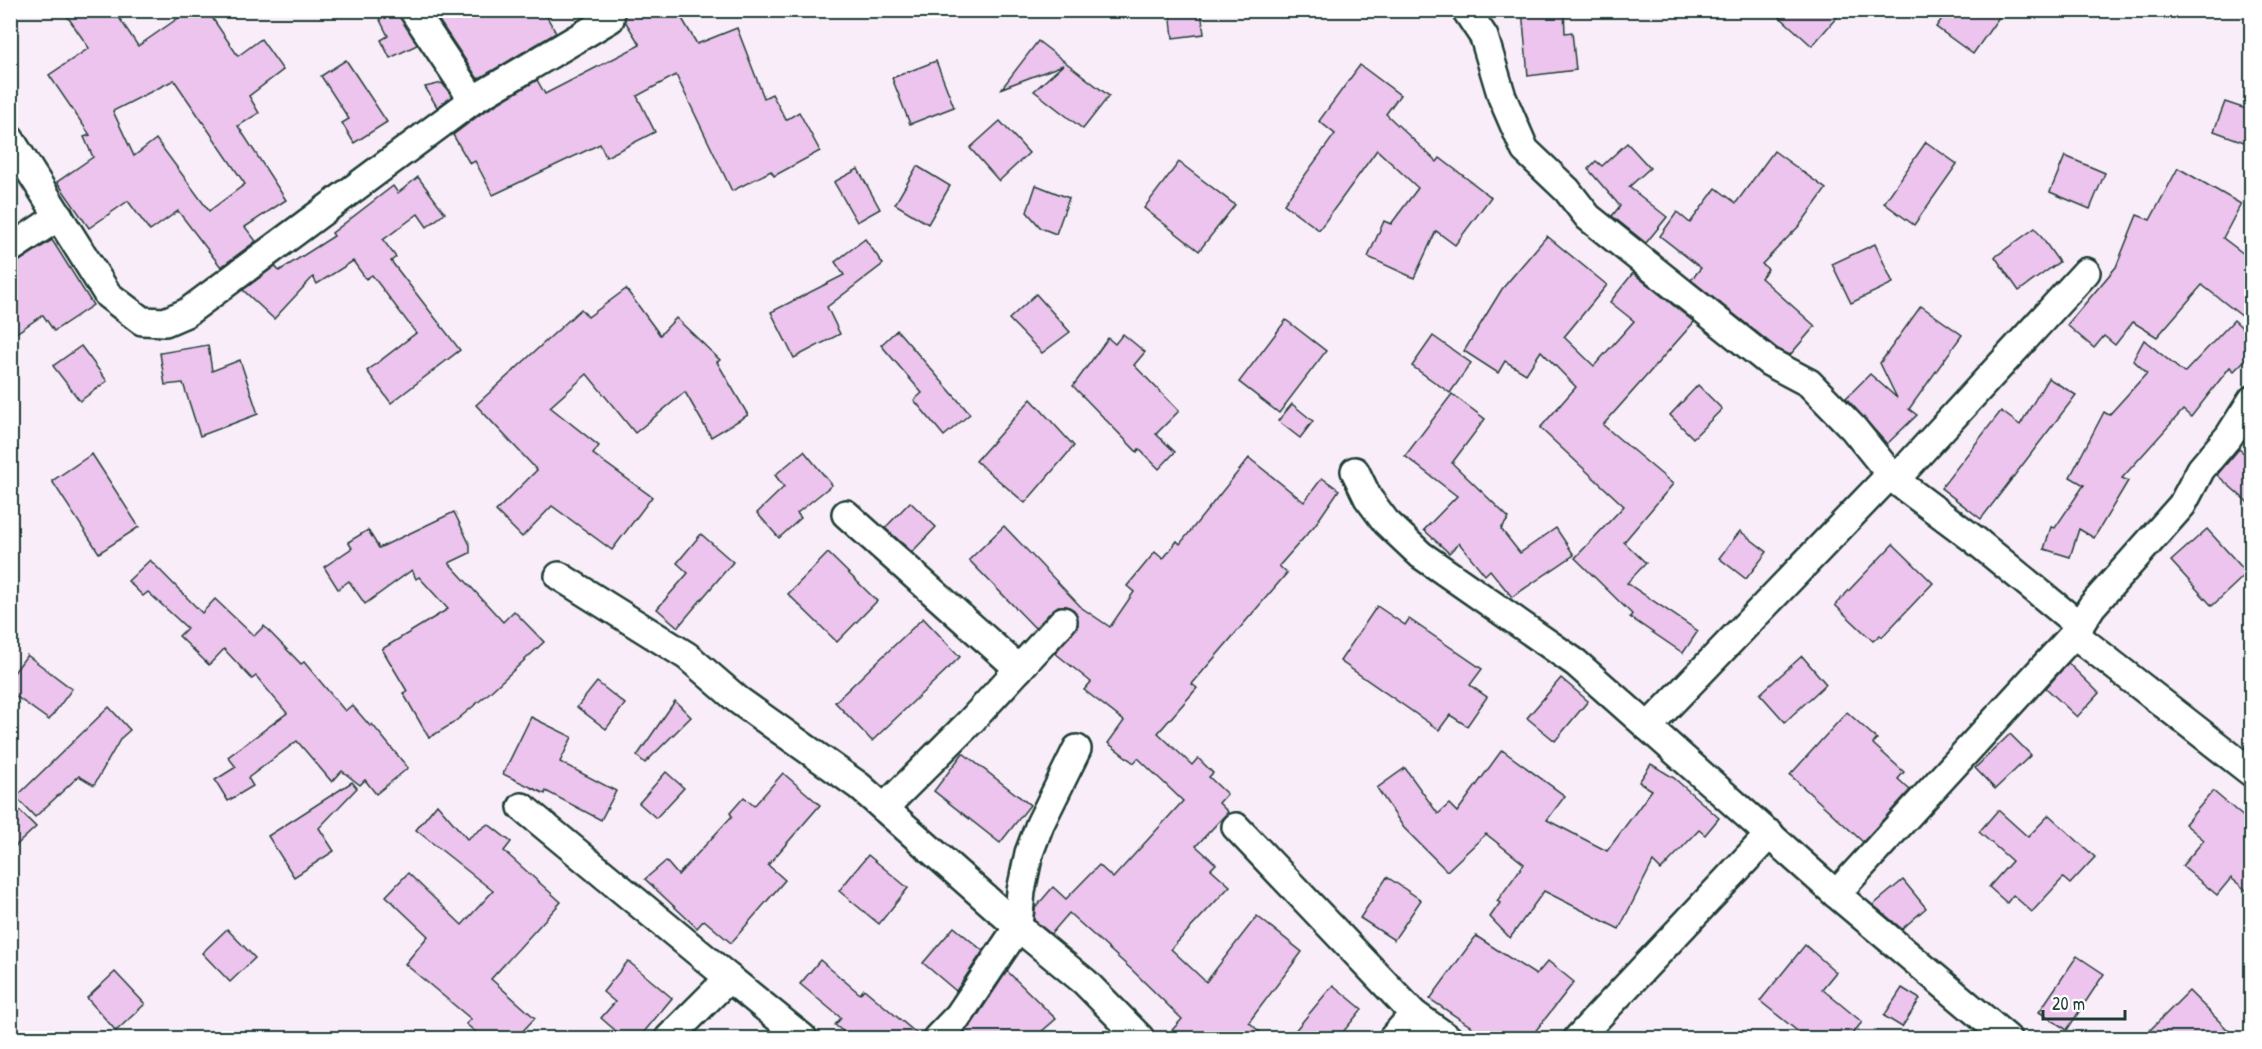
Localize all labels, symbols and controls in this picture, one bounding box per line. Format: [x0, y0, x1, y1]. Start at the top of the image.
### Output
scale bar [2043, 983, 2126, 1021]
text: 20 m [2052, 991, 2085, 1016]

